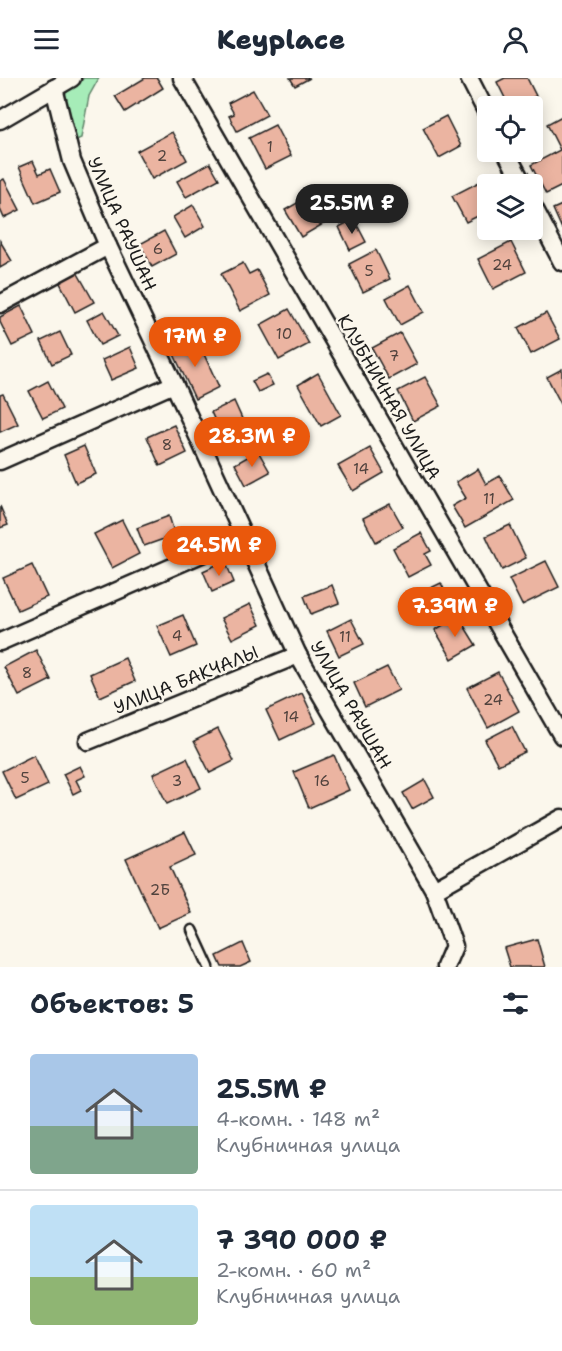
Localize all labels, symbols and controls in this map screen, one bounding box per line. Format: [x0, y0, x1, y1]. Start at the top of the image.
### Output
text: Keyplace [217, 21, 345, 58]
icon: menu [30, 23, 63, 56]
icon: person [499, 23, 532, 56]
map controls [477, 96, 543, 240]
button: locate [477, 96, 543, 162]
house number: 1 [267, 137, 273, 157]
house number: 2 [157, 146, 167, 166]
street label: УЛИЦА РАУШАН [82, 153, 162, 295]
button: layers [477, 174, 543, 240]
pin: 25.5M ₽ [297, 184, 407, 235]
text: 25.5M ₽ [309, 190, 395, 216]
house number: 6 [153, 239, 163, 259]
house number: 24 [492, 255, 512, 275]
house number: 5 [364, 261, 374, 281]
street label: КЛУБНИЧНАЯ УЛИЦА [332, 310, 446, 484]
pin: 17M ₽ [153, 317, 237, 368]
text: 17M ₽ [163, 323, 227, 349]
house number: 10 [276, 324, 292, 344]
house number: 7 [389, 346, 399, 366]
pin: 28.3M ₽ [197, 417, 307, 468]
text: 28.3M ₽ [208, 423, 296, 449]
house number: 8 [162, 435, 172, 455]
house number: 14 [353, 459, 369, 479]
house number: 11 [483, 489, 495, 509]
pin: 24.5M ₽ [164, 526, 274, 577]
text: 24.5M ₽ [176, 532, 262, 558]
pin: 7.39M ₽ [400, 587, 510, 638]
text: 7.39M ₽ [412, 593, 498, 619]
house number: 4 [172, 626, 182, 646]
house number: 11 [339, 627, 351, 647]
street label: УЛИЦА РАУШАН [305, 637, 397, 773]
street label: УЛИЦА БАКЧАЛЫ [110, 640, 262, 720]
house number: 8 [22, 663, 32, 683]
house number: 24 [483, 690, 503, 710]
house number: 14 [283, 707, 299, 727]
house number: 5 [20, 768, 30, 788]
house number: 3 [172, 771, 182, 791]
house number: 16 [314, 771, 330, 791]
house number: 2Б [150, 880, 170, 900]
text: Объектов: 5 [30, 986, 194, 1021]
icon: filters [499, 987, 532, 1020]
text: 25.5M ₽ [216, 1071, 327, 1106]
icon: home [78, 1078, 150, 1150]
text: 4-комн. · 148 m² [216, 1106, 380, 1132]
text: Клубничная улица [216, 1132, 400, 1158]
text: 7 390 000 ₽ [216, 1222, 387, 1257]
icon: home [78, 1229, 150, 1301]
text: 2-комн. · 60 m² [216, 1257, 371, 1283]
text: Клубничная улица [216, 1283, 400, 1309]

